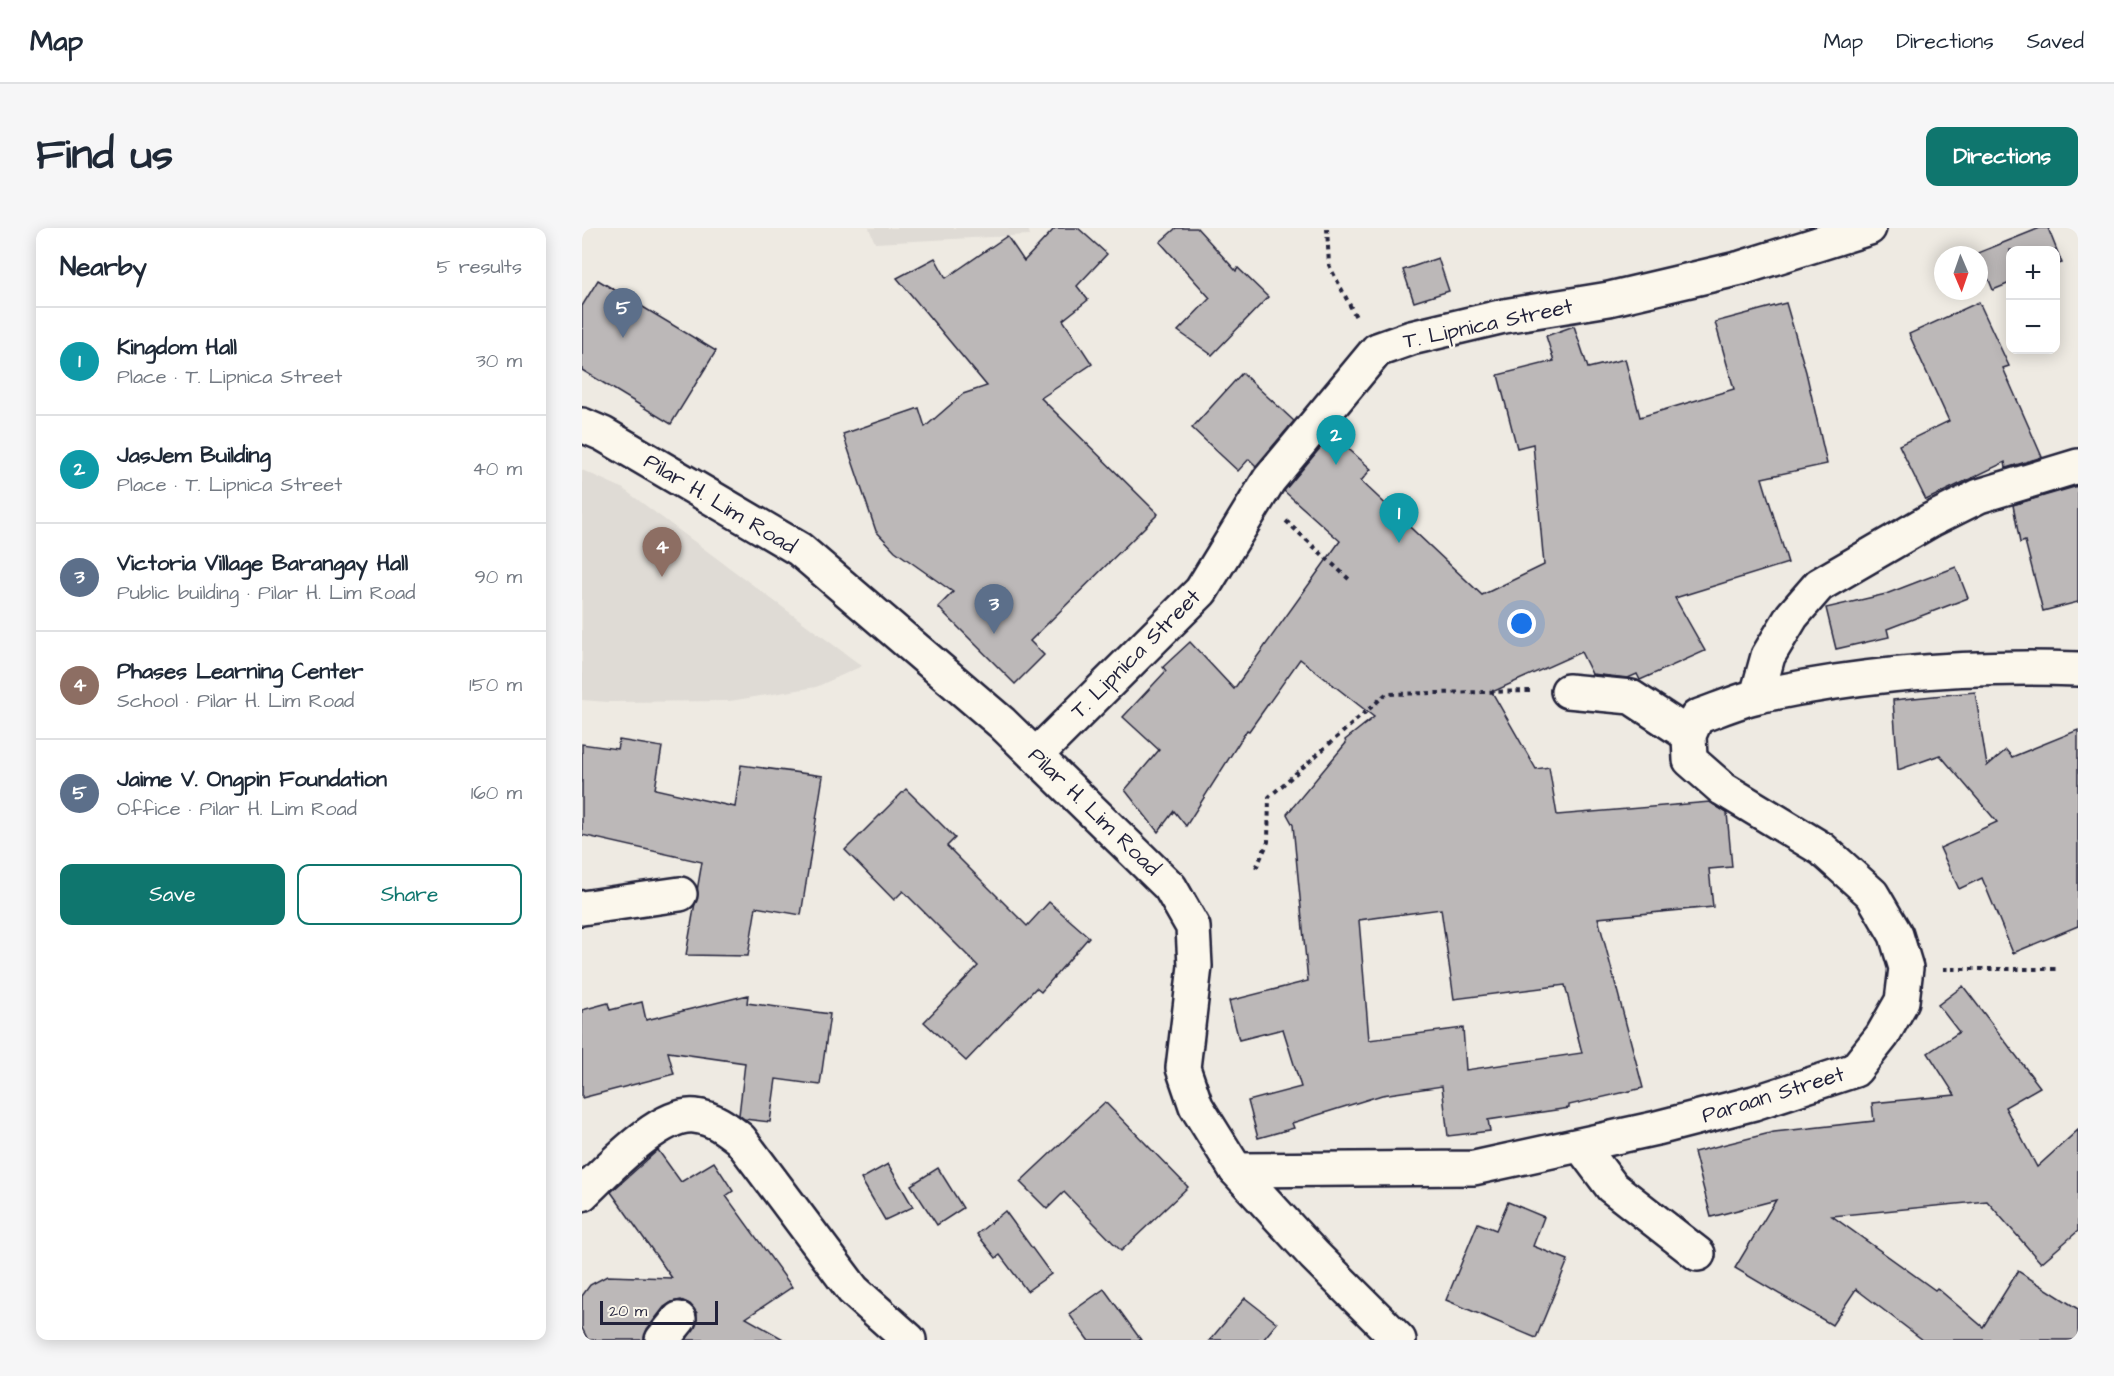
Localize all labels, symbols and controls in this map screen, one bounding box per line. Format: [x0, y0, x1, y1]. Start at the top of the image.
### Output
text: Map [30, 22, 83, 61]
text: Map [1823, 27, 1863, 56]
text: Directions [1896, 27, 1994, 56]
text: Saved [2027, 27, 2084, 56]
text: Find us [36, 127, 173, 185]
button: Directions [1926, 127, 2078, 186]
north arrow [1934, 246, 1988, 300]
map controls [2006, 246, 2060, 354]
button: + [2006, 246, 2060, 300]
text: Nearby [60, 249, 147, 285]
text: 5 results [437, 253, 522, 281]
pin: 5 [604, 288, 642, 338]
street label: T. Lipnica Street [1400, 291, 1576, 357]
button: − [2006, 300, 2060, 354]
text: Kingdom Hall [117, 332, 237, 363]
text: 1 [78, 347, 81, 375]
text: 30 m [476, 347, 522, 375]
text: Place · T. Lipnica Street [117, 363, 342, 391]
pin: 2 [1316, 416, 1356, 465]
text: JasJem Building [117, 440, 271, 471]
street label: Pilar H. Lim Road [638, 446, 802, 562]
text: 2 [74, 455, 85, 483]
text: 40 m [472, 455, 522, 483]
text: Place · T. Lipnica Street [117, 471, 342, 499]
pin: 1 [1380, 494, 1418, 543]
pin: 4 [642, 528, 682, 577]
text: Victoria Village Barangay Hall [117, 548, 408, 579]
text: 3 [74, 563, 85, 591]
text: 90 m [474, 563, 522, 591]
text: Public building · Pilar H. Lim Road [117, 579, 415, 607]
street label: T. Lipnica Street [1064, 582, 1208, 726]
pin: 3 [974, 584, 1014, 634]
your location [1507, 609, 1536, 638]
text: Phases Learning Center [117, 656, 363, 687]
text: 4 [73, 671, 86, 699]
text: 150 m [469, 671, 522, 699]
text: School · Pilar H. Lim Road [117, 687, 354, 715]
street label: Pilar H. Lim Road [1021, 741, 1167, 883]
text: Jaime V. Ongpin Foundation [117, 764, 387, 795]
text: 5 [72, 779, 87, 807]
text: 160 m [471, 779, 522, 807]
text: Office · Pilar H. Lim Road [117, 795, 357, 823]
button: Save [60, 864, 285, 925]
button: Share [297, 864, 522, 925]
street label: Paraan Street [1698, 1059, 1848, 1131]
scale bar [600, 1298, 718, 1326]
text: 20 m [609, 1300, 647, 1322]

